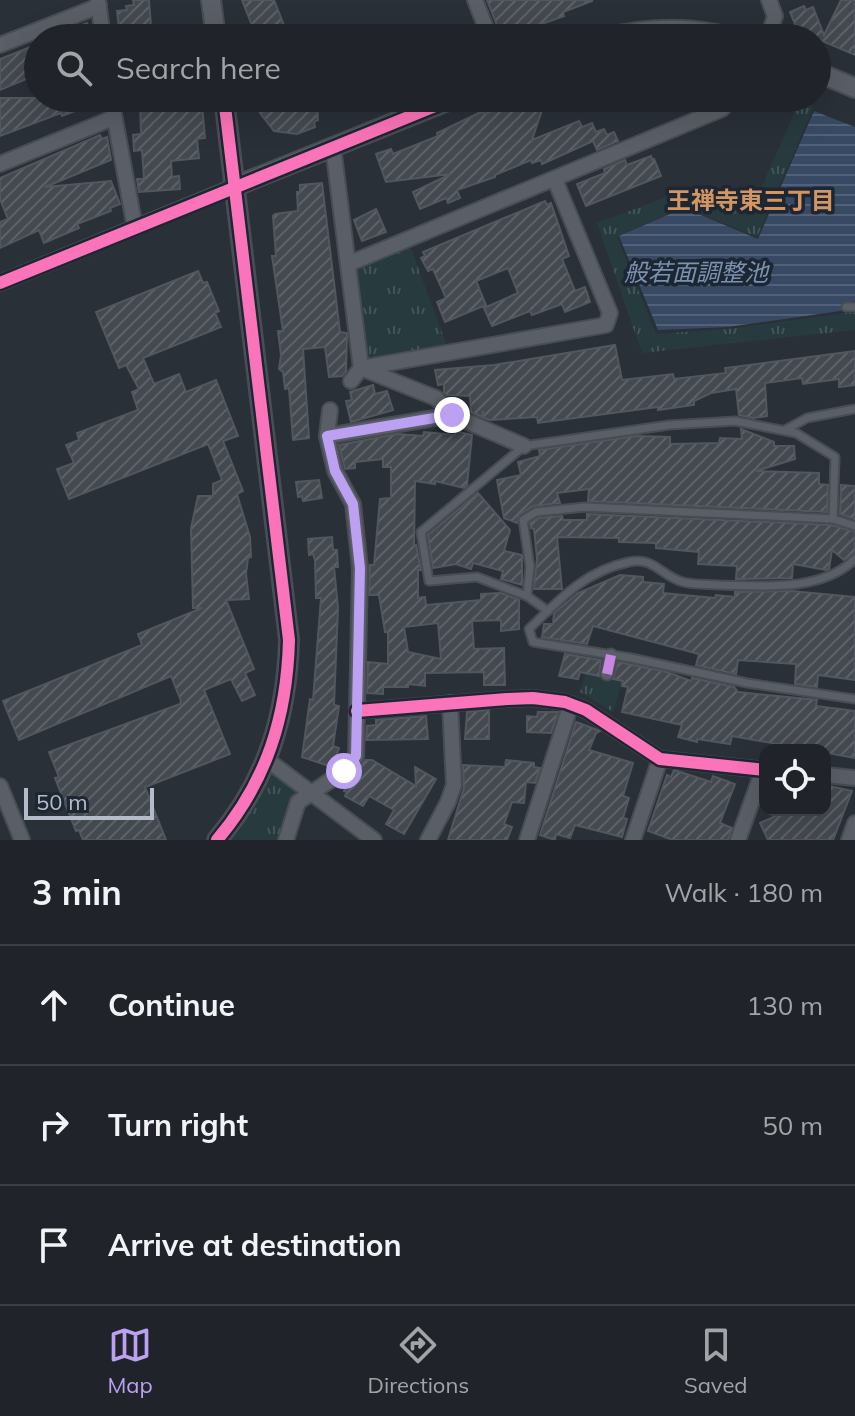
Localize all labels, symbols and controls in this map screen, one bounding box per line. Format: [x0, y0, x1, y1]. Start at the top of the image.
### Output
search box [24, 24, 831, 112]
icon: search [52, 46, 96, 90]
text: Search here [116, 49, 281, 87]
district label: 王禅寺東三丁目 [667, 185, 835, 215]
water label: 般若面調整池 [624, 257, 770, 287]
route end [434, 397, 470, 433]
map controls [759, 744, 831, 816]
button: locate [759, 744, 831, 816]
route start [326, 753, 362, 789]
scale bar [24, 784, 154, 820]
text: 50 m [36, 788, 87, 816]
text: 3 min [32, 871, 122, 914]
text: Walk · 180 m [664, 876, 823, 909]
icon: ahead [32, 983, 76, 1027]
text: Continue [108, 986, 235, 1024]
text: 130 m [747, 989, 823, 1022]
icon: right [32, 1103, 76, 1147]
text: Turn right [108, 1106, 248, 1144]
text: 50 m [762, 1109, 823, 1142]
icon: arrive [32, 1223, 76, 1267]
text: Arrive at destination [108, 1226, 402, 1264]
tab: Map [107, 1323, 153, 1399]
tab: Directions [368, 1323, 469, 1399]
tab: Saved [684, 1323, 748, 1399]

